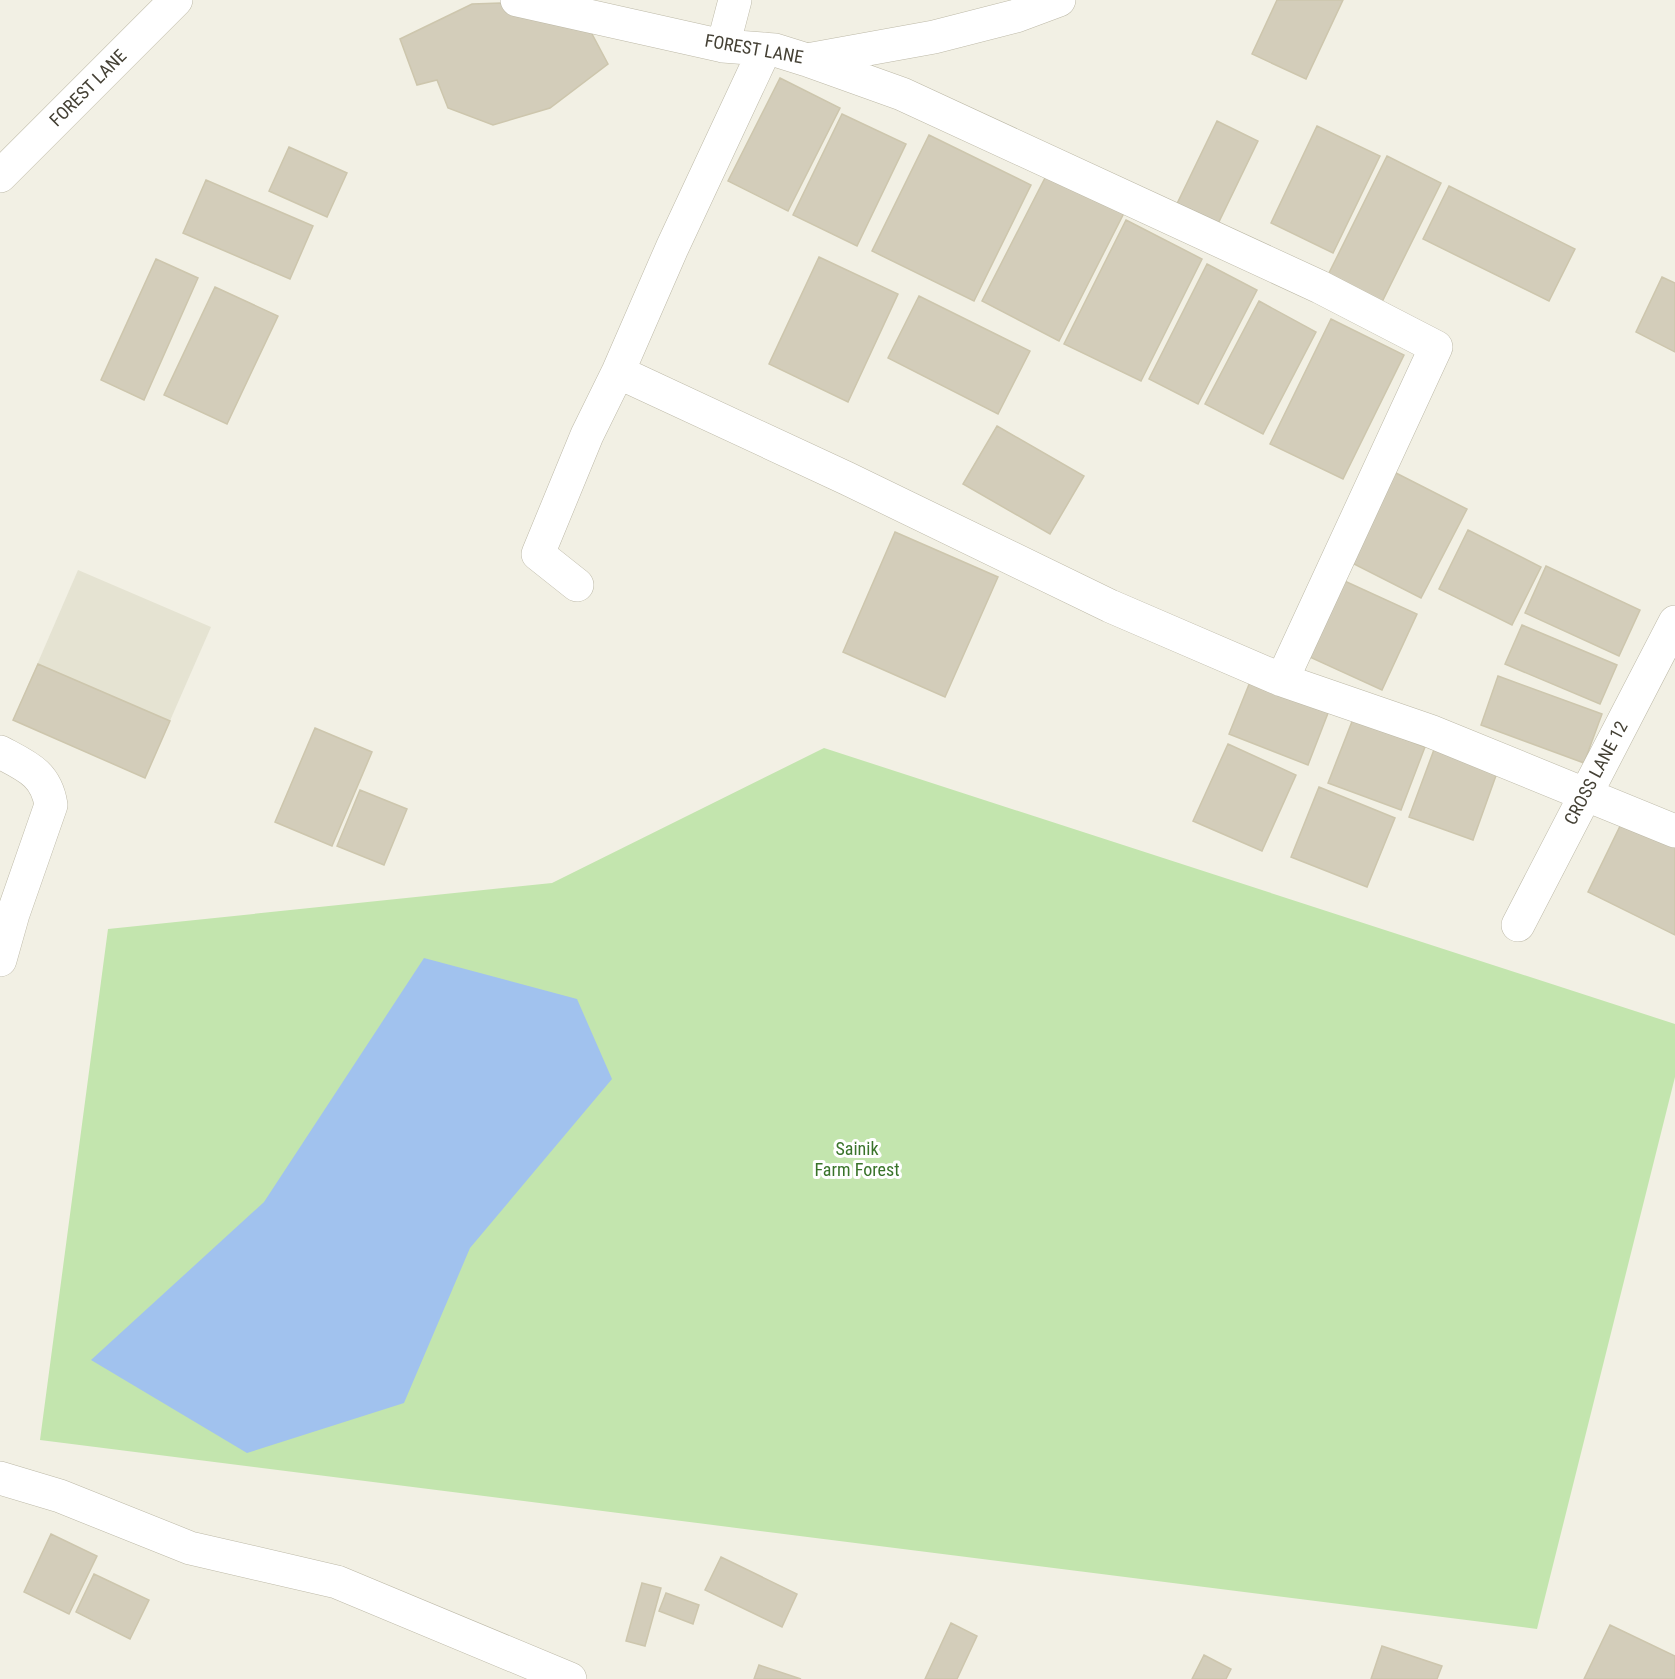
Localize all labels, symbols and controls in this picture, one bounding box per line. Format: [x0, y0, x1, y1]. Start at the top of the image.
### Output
street label: FOREST LANE [703, 30, 805, 68]
street label: FOREST LANE [45, 45, 130, 130]
street label: CROSS LANE 12 [1559, 717, 1632, 828]
park label: Sainik Farm Forest [815, 1138, 899, 1180]

